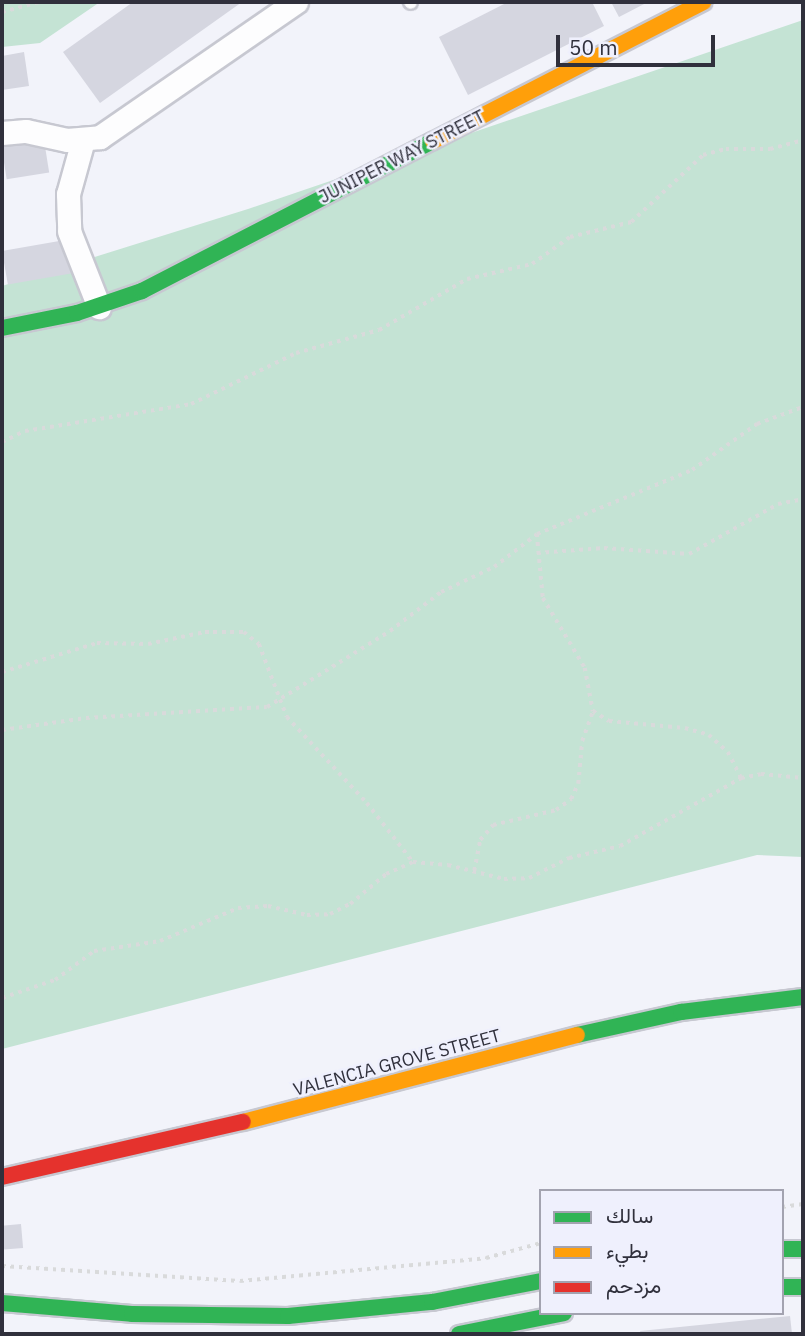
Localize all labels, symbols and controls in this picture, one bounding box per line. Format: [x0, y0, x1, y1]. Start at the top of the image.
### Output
scale bar [560, 21, 719, 65]
text: 50 m [569, 33, 618, 61]
street label: JUNIPER WAY STREET [315, 106, 489, 208]
street label: VALENCIA GROVE STREET [291, 1025, 503, 1101]
legend [539, 1189, 784, 1315]
text: سالك [606, 1201, 653, 1229]
text: بطيء [606, 1236, 649, 1264]
text: مزدحم [606, 1271, 661, 1299]

